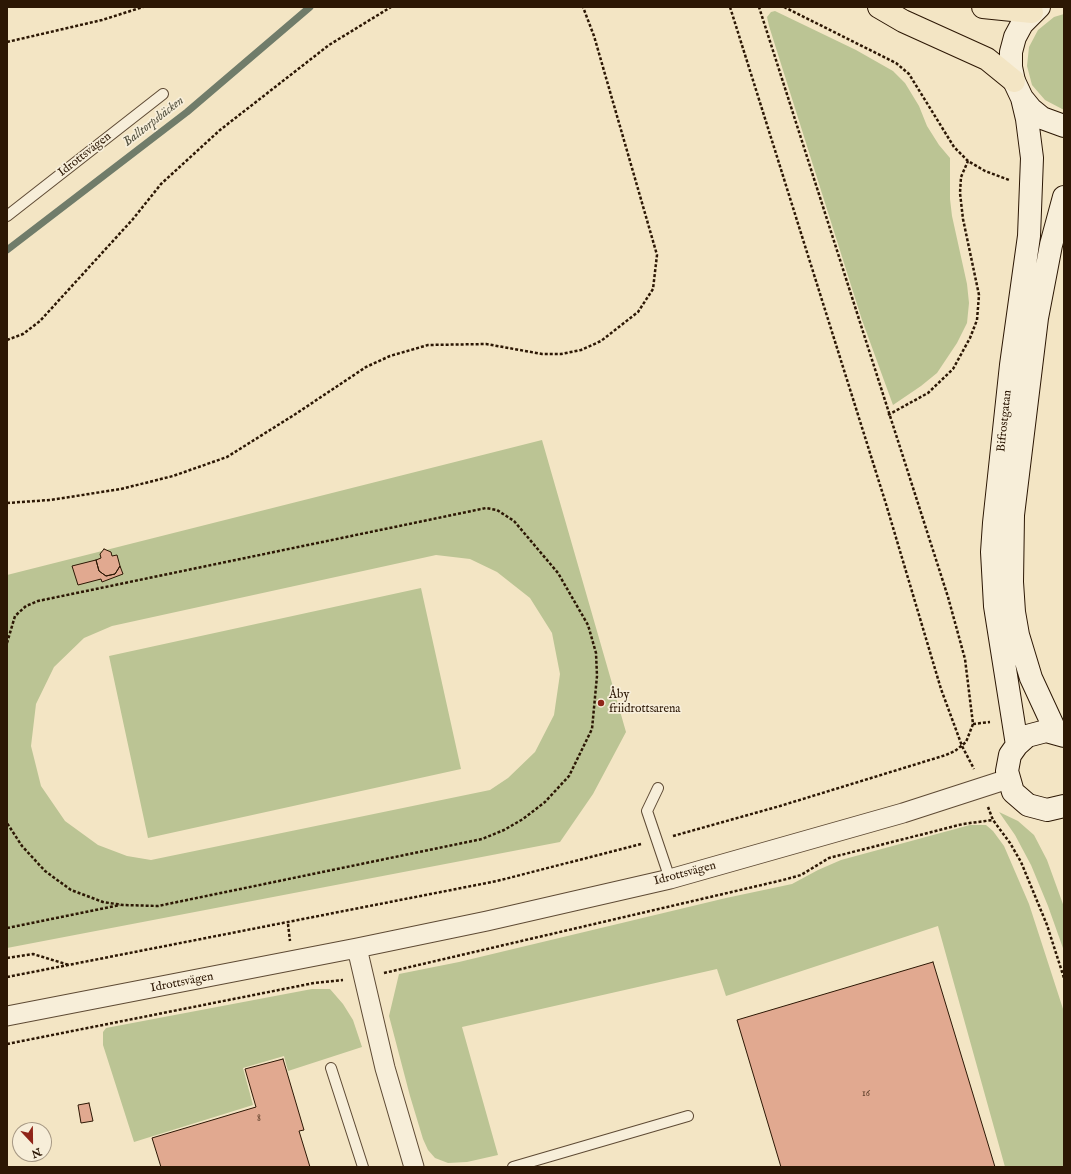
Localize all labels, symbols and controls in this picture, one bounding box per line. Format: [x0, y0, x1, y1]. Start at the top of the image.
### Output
water label: Balltorpsbäcken [121, 93, 187, 151]
street label: Idrottsvägen [55, 130, 115, 180]
street label: Bifrostgatan [995, 389, 1015, 453]
place label: Åby friidrottsarena [609, 689, 681, 717]
marker: Åby friidrottsarena [596, 698, 606, 708]
street label: Idrottsvägen [652, 859, 718, 889]
street label: Idrottsvägen [149, 970, 215, 996]
house number: 16 [862, 1088, 870, 1100]
house number: 8 [257, 1113, 261, 1125]
north arrow [12, 1122, 52, 1162]
text: N [29, 1144, 43, 1160]

